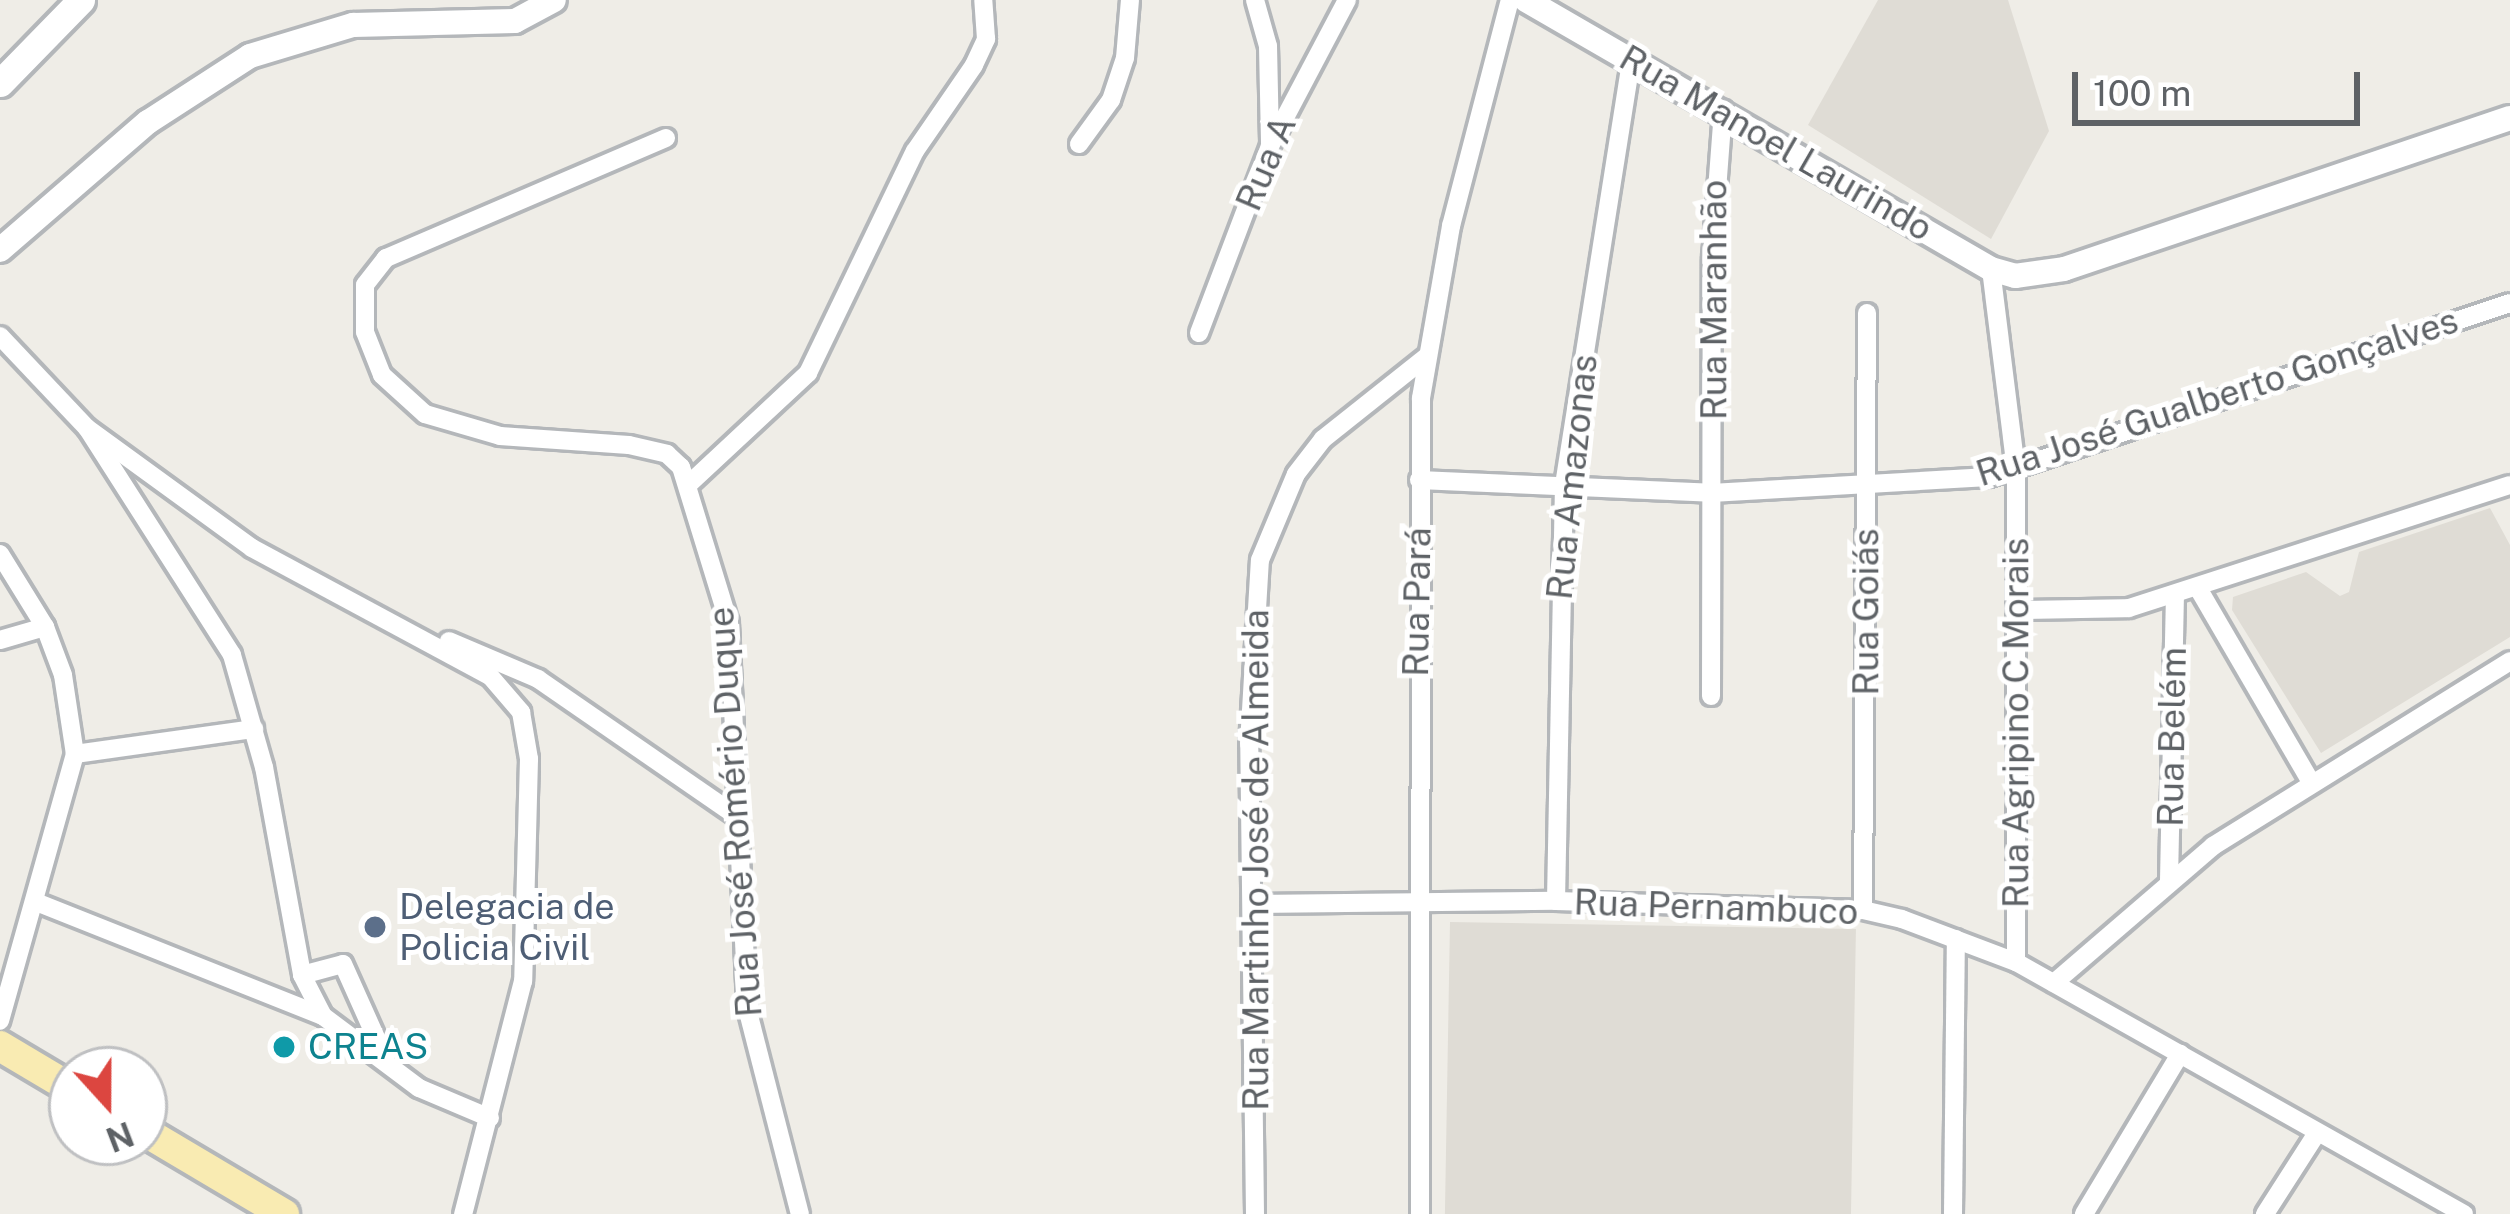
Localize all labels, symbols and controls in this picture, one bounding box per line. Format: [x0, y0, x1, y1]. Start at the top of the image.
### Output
street label: Rua Manoel Laurindo [1612, 36, 1940, 250]
scale bar [2078, 48, 2366, 122]
text: 100 m [2093, 72, 2191, 114]
street label: Rua A [1227, 109, 1305, 217]
street label: Rua Maranhão [1692, 180, 1736, 420]
street label: Rua José Gualberto Gonçalves [1970, 299, 2464, 495]
street label: Rua Amazonas [1538, 352, 1606, 602]
street label: Rua Pará [1394, 527, 1440, 677]
street label: Rua Goiás [1844, 528, 1888, 696]
street label: Rua Agripino C Morais [1994, 538, 2038, 908]
street label: Rua José Romério Duque [699, 605, 771, 1019]
street label: Rua Martinho José de Almeida [1234, 609, 1278, 1111]
street label: Rua Belém [2149, 647, 2195, 827]
street label: Rua Pernambuco [1573, 880, 1859, 934]
place label: Delegacia de Policia Civil [399, 884, 615, 969]
marker: Delegacia de Policia Civil [362, 914, 388, 940]
place label: CREAS [308, 1025, 428, 1069]
marker: CREAS [271, 1034, 297, 1060]
north arrow [48, 1046, 168, 1166]
text: N [101, 1114, 139, 1159]

